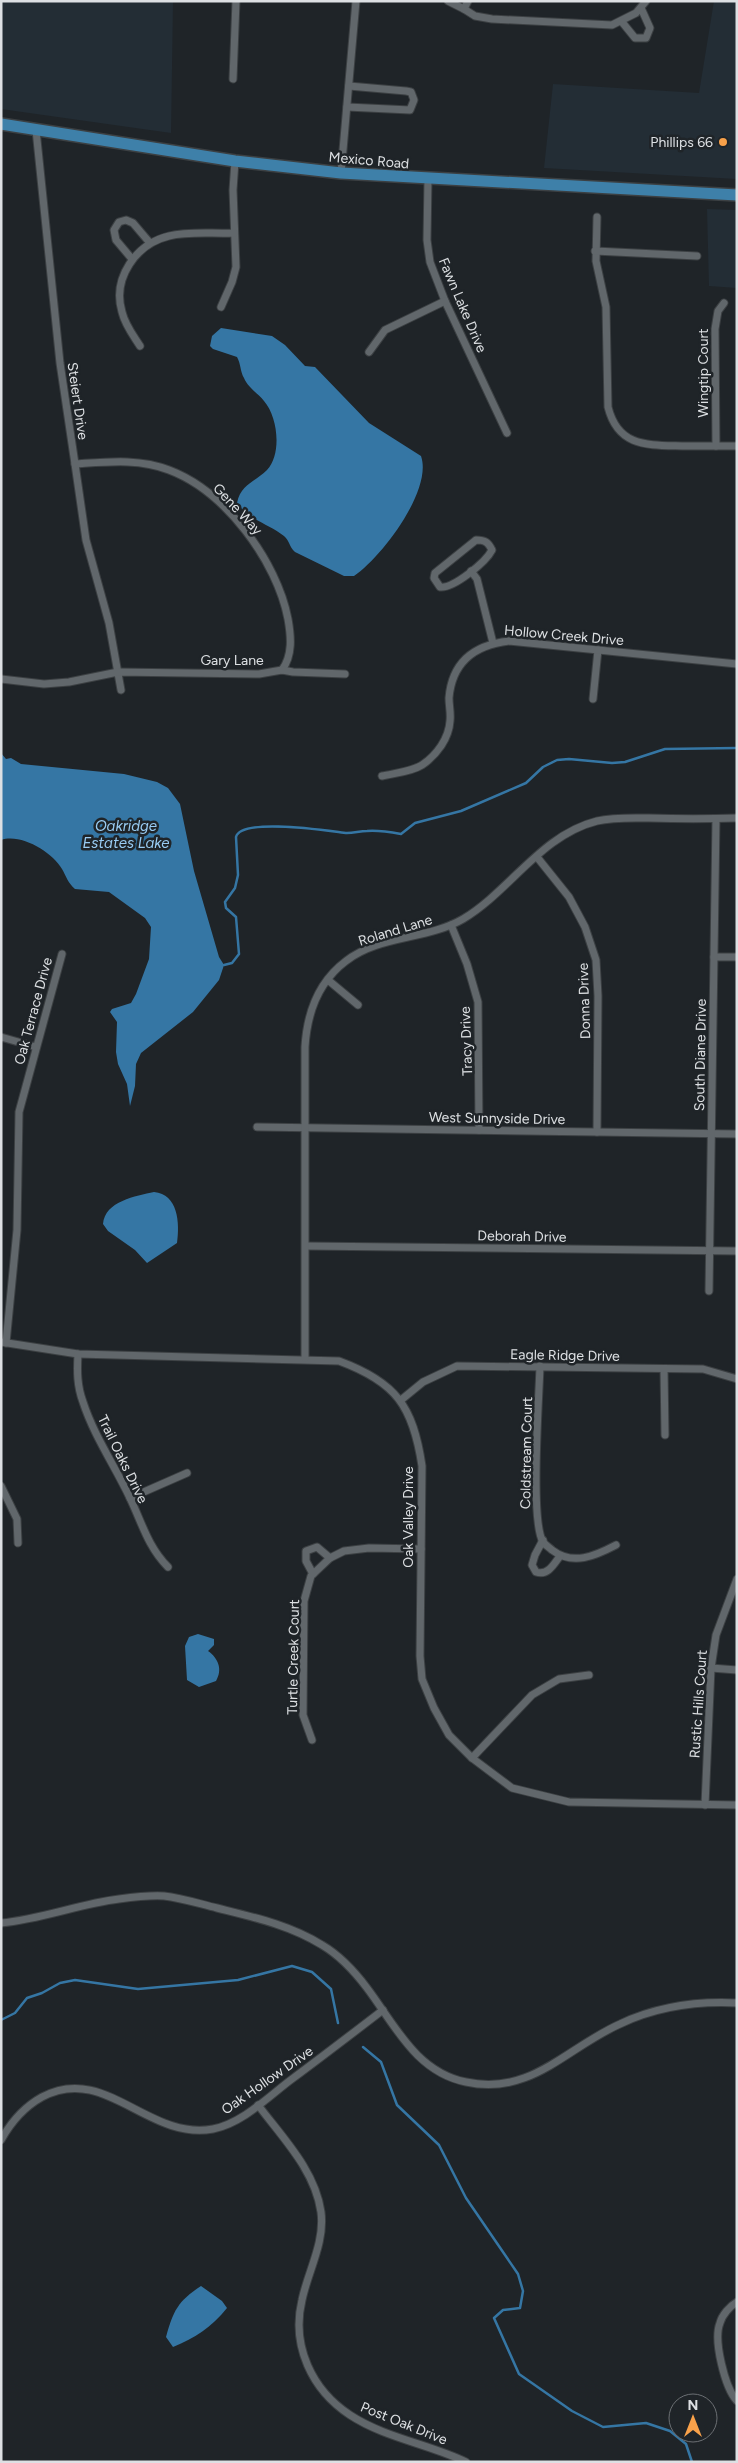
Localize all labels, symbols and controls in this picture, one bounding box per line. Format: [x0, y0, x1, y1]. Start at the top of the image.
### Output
place label: Phillips 66 [650, 134, 713, 151]
marker: Phillips 66 [717, 136, 729, 148]
street label: Mexico Road [328, 149, 410, 172]
street label: Fawn Lake Drive [435, 255, 490, 355]
street label: Wingtip Court [695, 328, 712, 418]
street label: Steiert Drive [64, 361, 91, 441]
street label: Gene Way [209, 480, 266, 539]
street label: Hollow Creek Drive [503, 622, 625, 649]
street label: Gary Lane [200, 652, 264, 669]
water label: Oakridge Estates Lake [82, 817, 170, 852]
street label: Roland Lane [356, 911, 435, 950]
street label: Oak Terrace Drive [11, 955, 56, 1067]
street label: Donna Drive [575, 962, 594, 1039]
street label: South Diane Drive [691, 998, 710, 1111]
street label: Tracy Drive [457, 1006, 476, 1076]
street label: West Sunnyside Drive [429, 1109, 566, 1128]
street label: Deborah Drive [477, 1227, 567, 1246]
street label: Eagle Ridge Drive [510, 1346, 620, 1365]
street label: Coldstream Court [517, 1397, 536, 1509]
street label: Trail Oaks Drive [94, 1412, 151, 1506]
street label: Oak Valley Drive [400, 1466, 417, 1568]
street label: Turtle Creek Court [284, 1599, 303, 1715]
street label: Rustic Hills Court [686, 1649, 711, 1759]
street label: Oak Hollow Drive [218, 2042, 317, 2118]
north arrow [668, 2393, 718, 2443]
text: N [688, 2397, 698, 2414]
street label: Post Oak Drive [358, 2398, 450, 2449]

